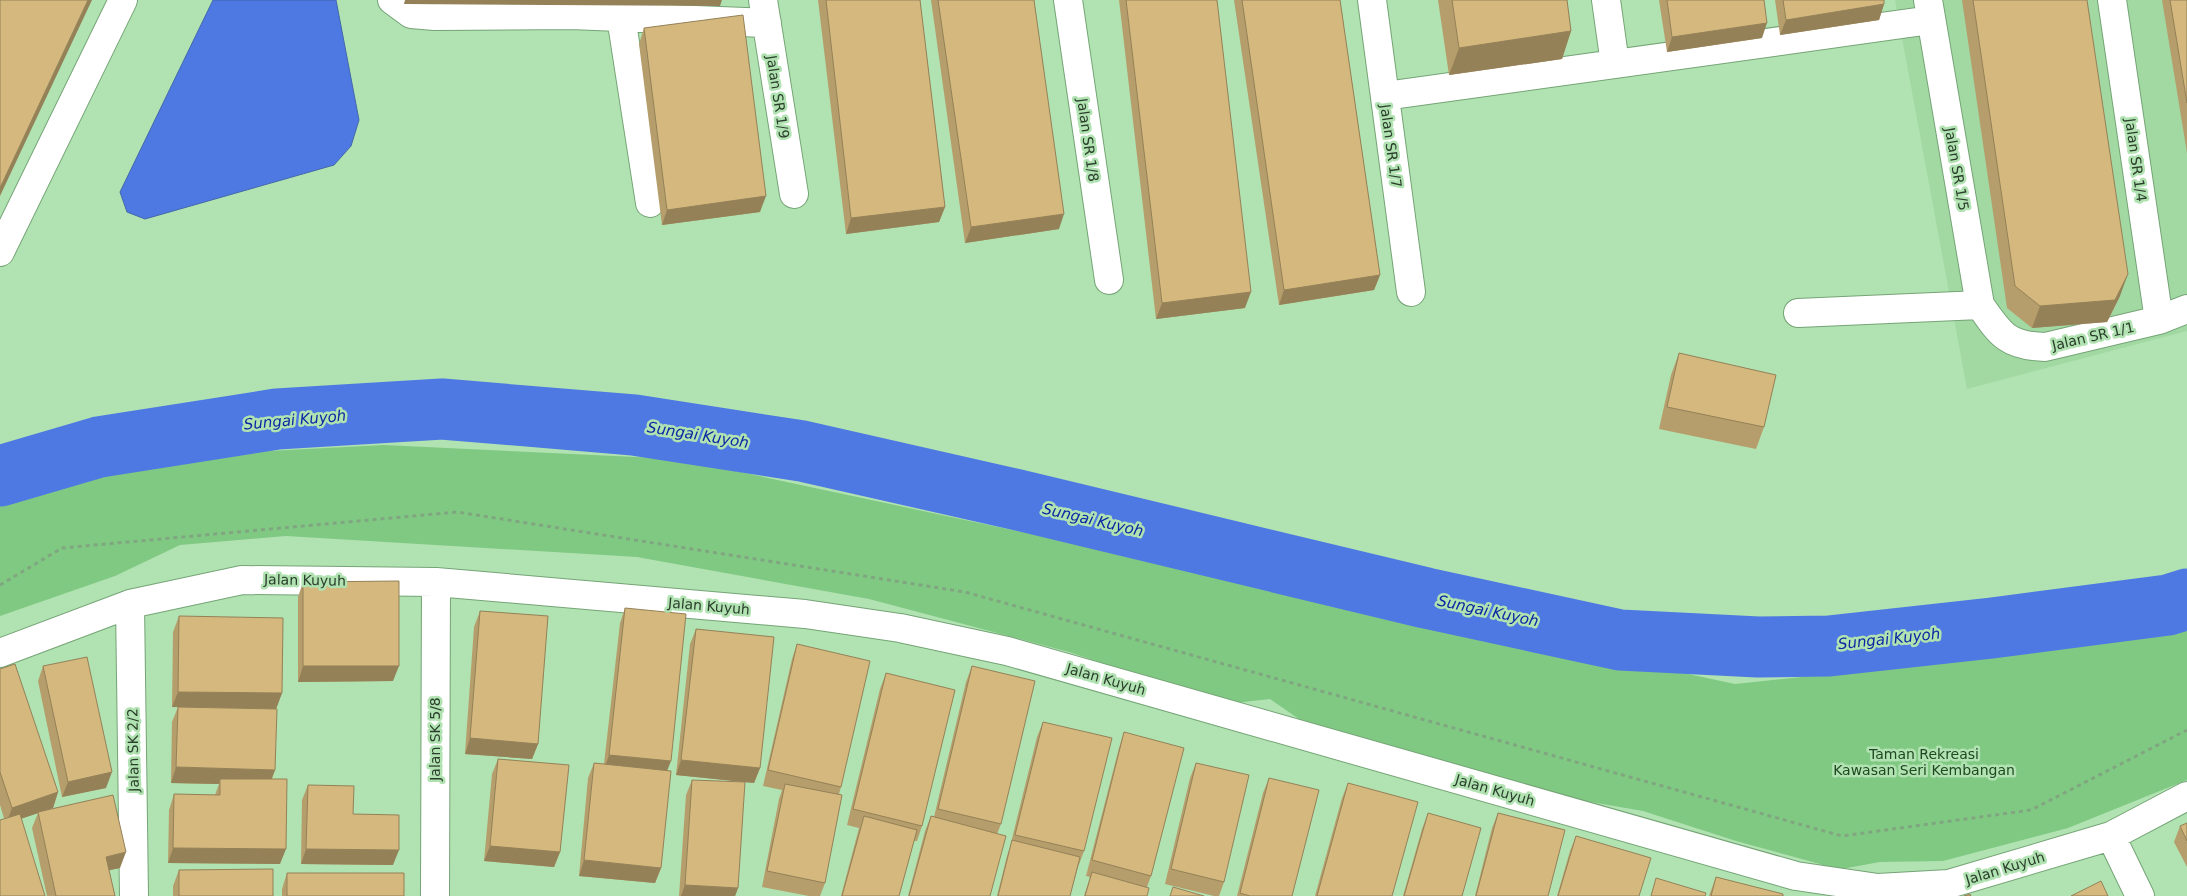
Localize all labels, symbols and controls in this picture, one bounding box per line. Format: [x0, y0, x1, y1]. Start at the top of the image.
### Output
street label: Jalan SR 1/9 [763, 53, 792, 140]
street label: Jalan SR 1/8 [1074, 96, 1102, 183]
street label: Jalan SR 1/7 [1377, 102, 1405, 189]
street label: Jalan SR 1/4 [2122, 116, 2150, 203]
street label: Jalan SR 1/5 [1942, 125, 1972, 212]
street label: Jalan SR 1/1 [2049, 319, 2136, 353]
water label: Sungai Kuyoh [243, 407, 347, 433]
water label: Sungai Kuyoh [646, 418, 750, 452]
water label: Sungai Kuyoh [1041, 500, 1145, 540]
street label: Jalan Kuyuh [263, 571, 346, 589]
water label: Sungai Kuyoh [1436, 592, 1540, 630]
street label: Jalan Kuyuh [667, 594, 750, 618]
water label: Sungai Kuyoh [1837, 625, 1941, 653]
street label: Jalan Kuyuh [1063, 660, 1148, 698]
street label: Jalan SK 5/8 [427, 697, 443, 782]
street label: Jalan SK 2/2 [124, 708, 142, 793]
park label: Taman Rekreasi Kawasan Seri Kembangan [1833, 746, 2015, 778]
street label: Jalan Kuyuh [1452, 771, 1537, 809]
street label: Jalan Kuyuh [1963, 848, 2046, 888]

